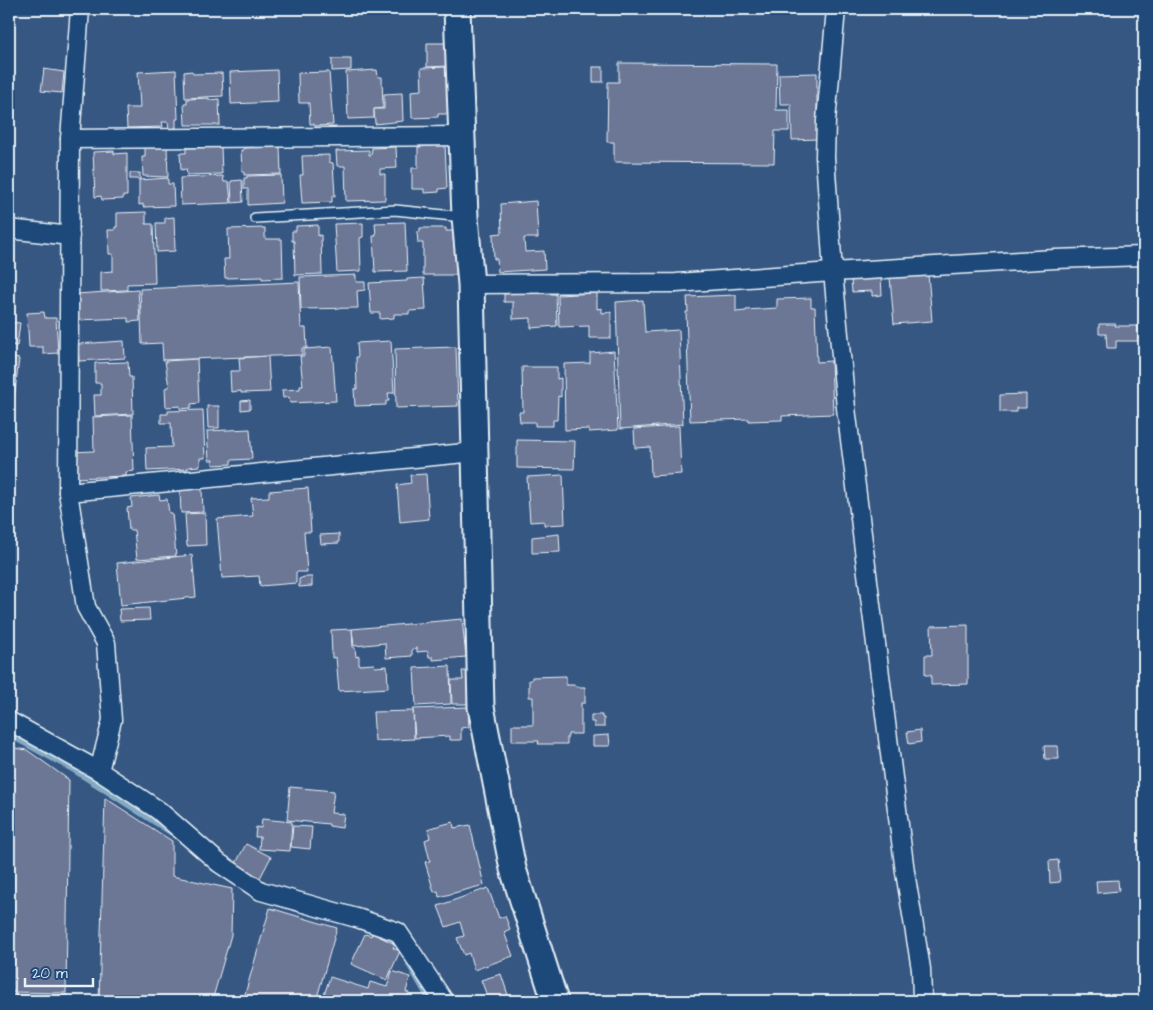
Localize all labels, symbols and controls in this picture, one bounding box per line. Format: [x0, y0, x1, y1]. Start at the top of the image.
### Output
scale bar [25, 955, 92, 987]
text: 20 m [32, 963, 68, 984]

